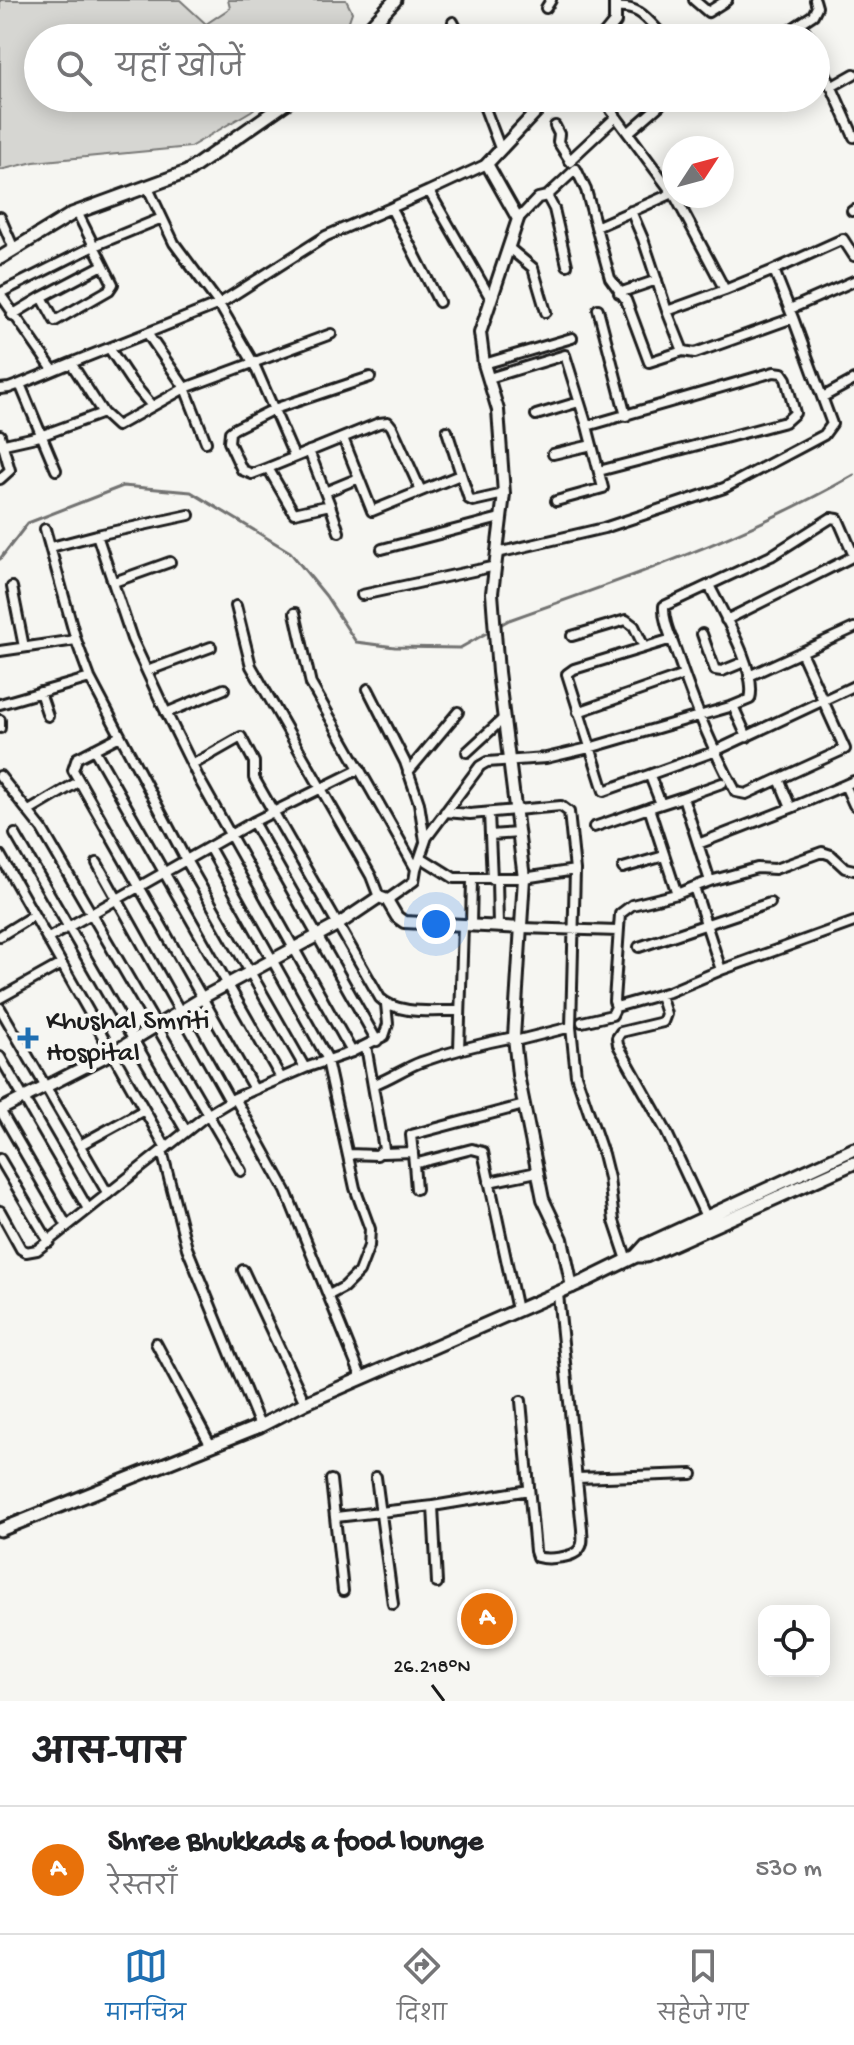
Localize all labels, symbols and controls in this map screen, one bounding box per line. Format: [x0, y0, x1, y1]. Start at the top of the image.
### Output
search box [24, 24, 830, 112]
icon: search [52, 46, 96, 90]
text: यहाँ खोजें [116, 53, 244, 88]
north arrow [662, 136, 734, 208]
your location [416, 904, 456, 944]
place label: Khushal Smriti Hospital [46, 1006, 210, 1071]
marker: Khushal Smriti Hospital [17, 1027, 39, 1049]
pin: A [461, 1589, 513, 1649]
map controls [758, 1605, 830, 1677]
button: locate [758, 1605, 830, 1677]
text: 26.218°N [393, 1657, 471, 1680]
text: आस-पास [32, 1736, 184, 1776]
text: Shree Bhukkads a food lounge [108, 1826, 483, 1861]
text: A [50, 1855, 66, 1886]
text: 530 m [755, 1855, 822, 1886]
text: रेस्तराँ [108, 1874, 177, 1905]
tab: मानचित्र [105, 1944, 186, 2037]
tab: दिशा [397, 1944, 447, 2037]
tab: सहेजे गए [658, 1944, 749, 2037]

